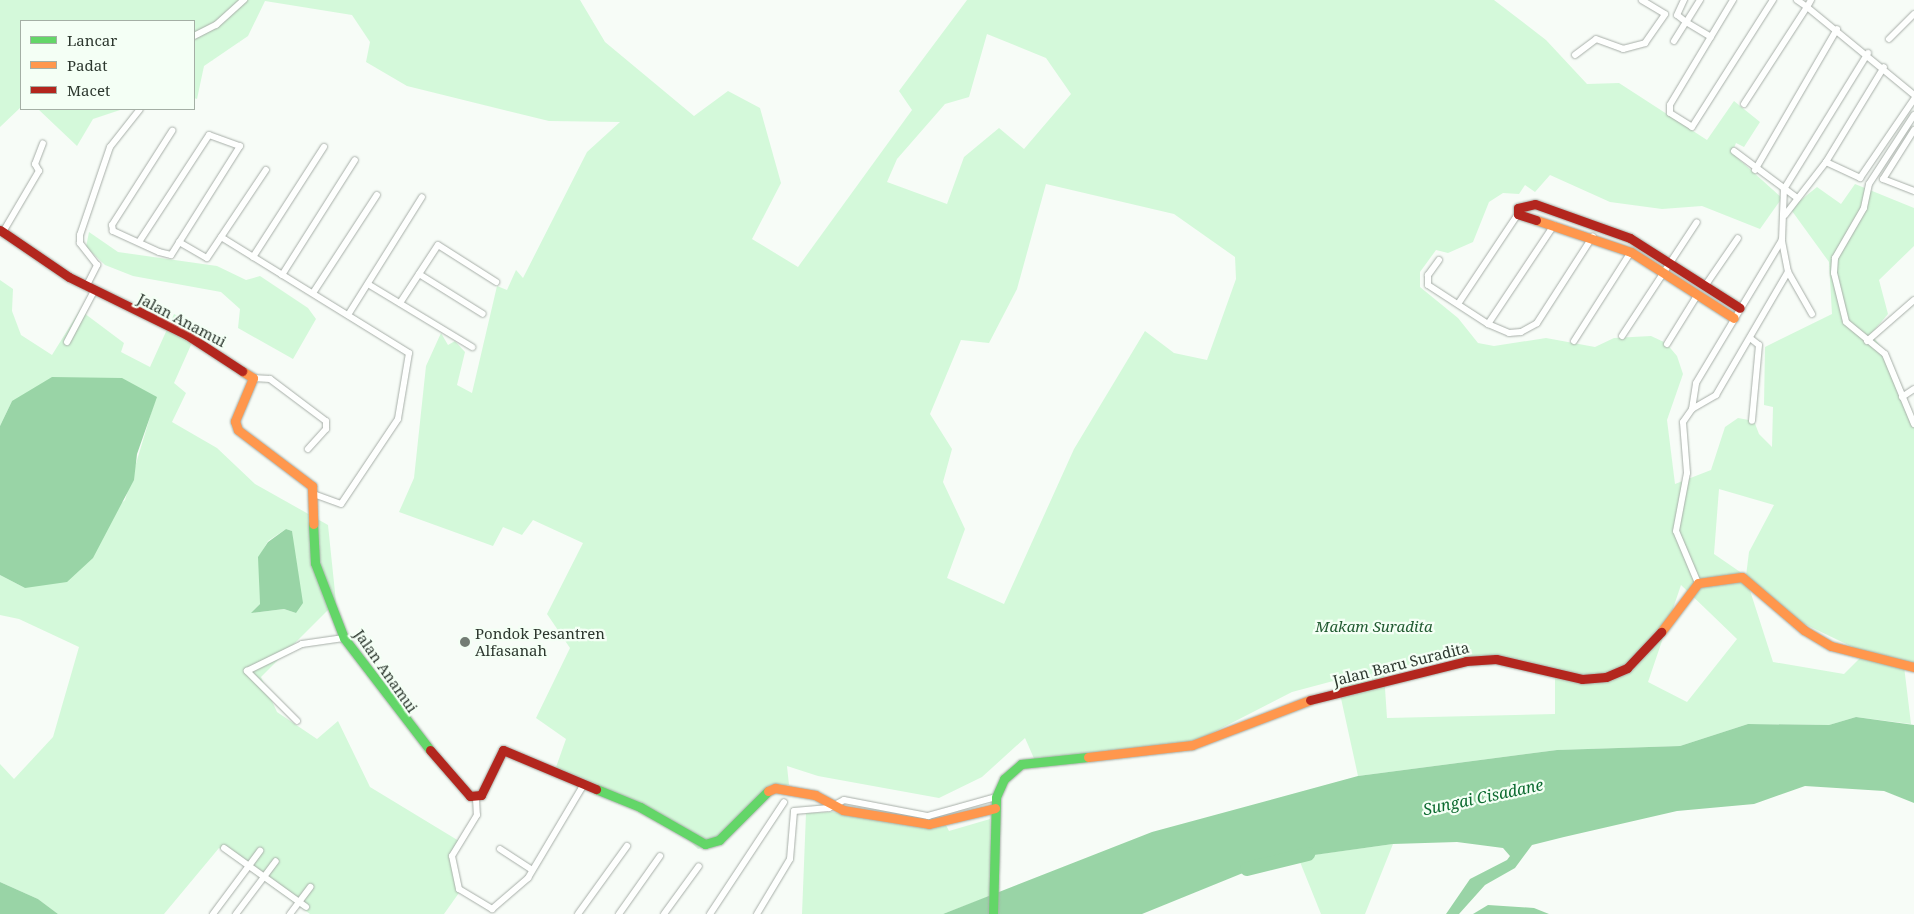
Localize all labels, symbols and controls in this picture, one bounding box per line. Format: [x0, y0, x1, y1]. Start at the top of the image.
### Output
legend [20, 20, 195, 110]
text: Lancar [67, 30, 117, 50]
text: Padat [67, 55, 107, 75]
text: Macet [67, 80, 110, 100]
street label: Jalan Anamui [135, 289, 229, 351]
park label: Makam Suradita [1315, 618, 1433, 636]
place label: Pondok Pesantren Alfasanah [475, 624, 605, 659]
street label: Jalan Anamui [351, 626, 421, 716]
marker: Pondok Pesantren Alfasanah [459, 636, 471, 648]
street label: Jalan Baru Suradita [1331, 638, 1471, 690]
water label: Sungai Cisadane [1421, 775, 1545, 819]

